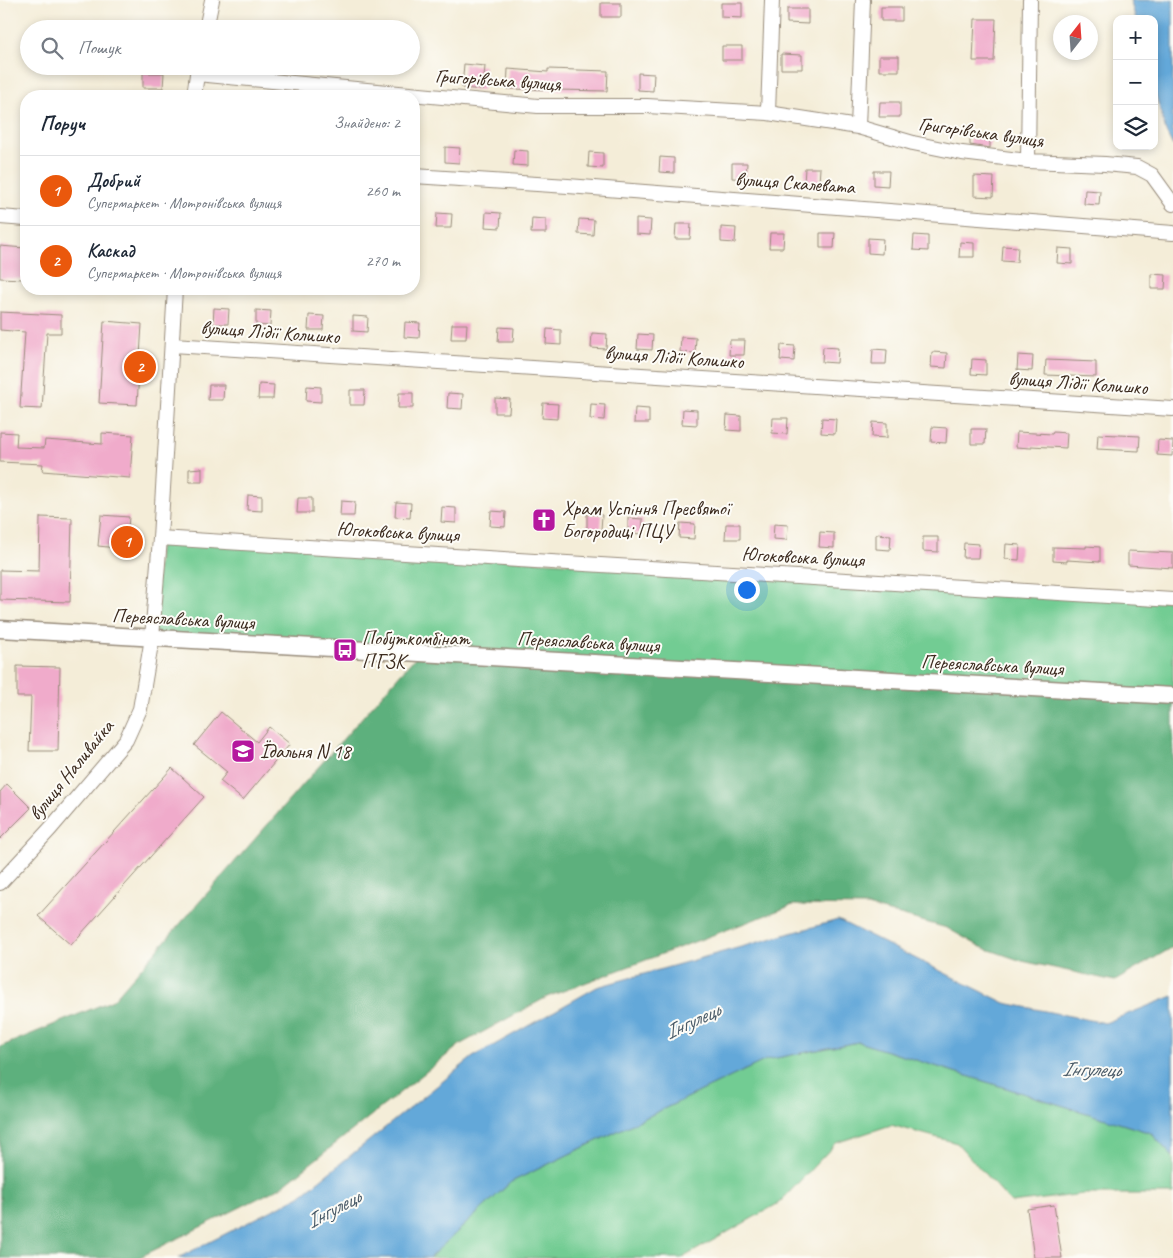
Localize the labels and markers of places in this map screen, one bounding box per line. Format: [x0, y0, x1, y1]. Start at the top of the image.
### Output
pin: 2 [124, 348, 156, 386]
place label: Храм Успіння Пресвятої Богородиці ПЦУ [562, 496, 734, 544]
church icon: Храм Успіння Пресвятої Богородиці ПЦУ [531, 507, 557, 533]
pin: 1 [111, 523, 143, 561]
place label: Побуткомбінат ПГЗК [362, 626, 471, 674]
bus stop icon: Побуткомбінат ПГЗК [332, 637, 358, 663]
school or university icon: Їдальня N 18 [230, 738, 256, 764]
place label: Їдальня N 18 [260, 739, 353, 764]

